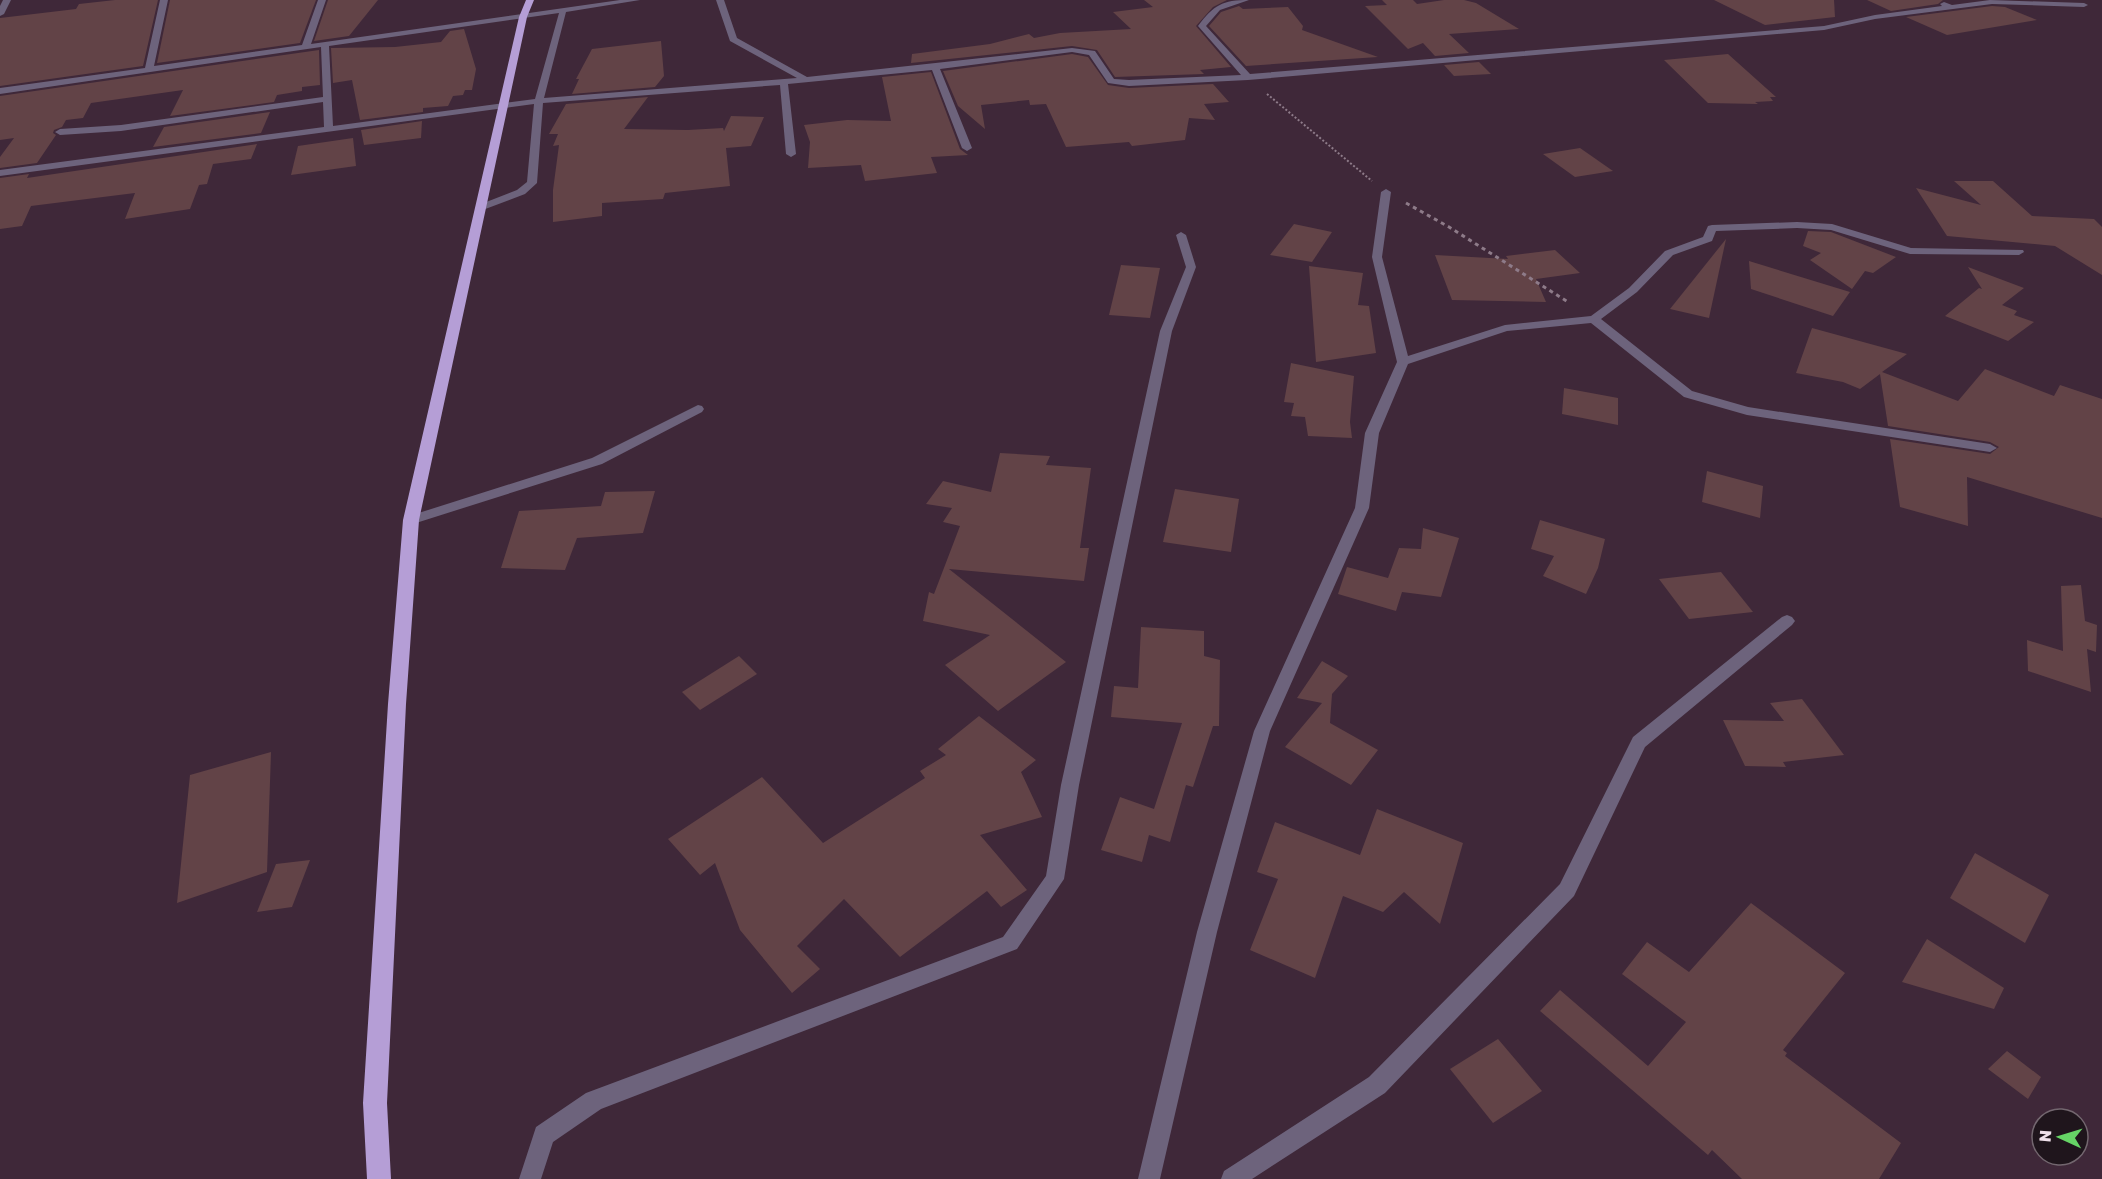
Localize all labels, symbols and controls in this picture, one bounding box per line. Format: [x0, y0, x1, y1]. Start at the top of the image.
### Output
north arrow [2030, 1107, 2090, 1167]
text: N [2035, 1129, 2055, 1143]

